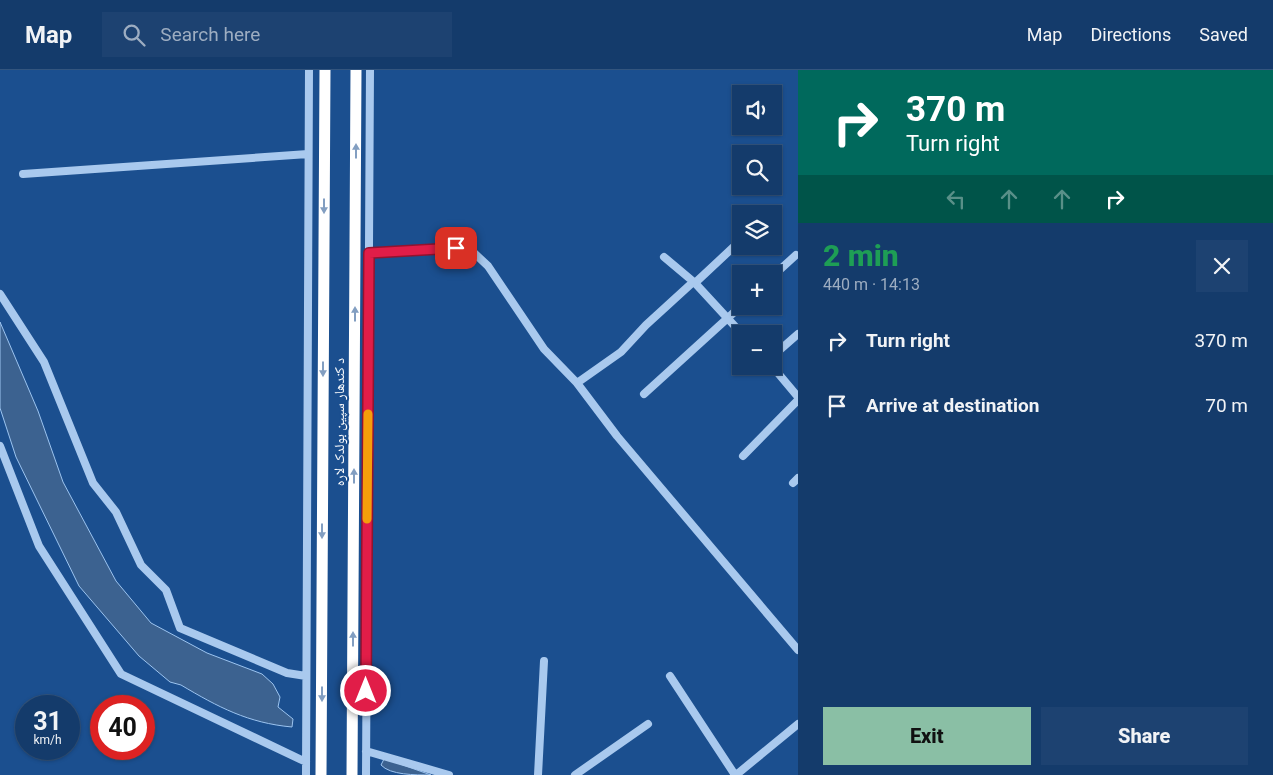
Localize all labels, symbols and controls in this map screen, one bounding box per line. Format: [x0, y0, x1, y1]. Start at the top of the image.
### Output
search box [102, 12, 452, 57]
text: Map [25, 21, 72, 49]
icon: search [120, 21, 148, 49]
text: Search here [160, 23, 260, 46]
text: Map [1027, 24, 1062, 45]
text: Directions [1090, 24, 1171, 45]
text: Saved [1199, 24, 1248, 45]
map controls [732, 85, 782, 375]
button: sound [732, 85, 782, 135]
text: 370 m [906, 89, 1005, 130]
icon: right [823, 90, 888, 155]
text: Turn right [906, 131, 1000, 156]
one-way arrow [352, 143, 360, 159]
button: search [732, 145, 782, 195]
icon: left [942, 185, 970, 213]
icon: ahead [995, 185, 1023, 213]
icon: ahead [1048, 185, 1076, 213]
icon: right [1101, 185, 1129, 213]
one-way arrow [320, 198, 328, 214]
button: layers [732, 205, 782, 255]
pin [435, 227, 477, 269]
icon: arrive [442, 234, 470, 262]
text: 2 min [823, 238, 899, 273]
button: close [1196, 240, 1248, 292]
button: + [732, 265, 782, 315]
text: 440 m · 14:13 [823, 275, 920, 294]
one-way arrow [351, 306, 359, 322]
button: − [732, 325, 782, 375]
icon: right [823, 327, 851, 355]
text: Turn right [866, 329, 950, 352]
text: 370 m [1195, 329, 1248, 352]
street label: د کندهار سپین بولدک لاره [331, 358, 348, 486]
one-way arrow [319, 361, 327, 377]
icon: arrive [823, 392, 851, 420]
text: Arrive at destination [866, 394, 1039, 417]
text: 70 m [1205, 394, 1248, 417]
one-way arrow [350, 468, 358, 484]
one-way arrow [318, 523, 326, 539]
one-way arrow [349, 631, 357, 647]
position arrow [339, 664, 391, 716]
one-way arrow [318, 686, 326, 702]
speed limit sign: 40 [90, 695, 155, 760]
text: 31 [33, 707, 62, 736]
button: Exit [823, 707, 1031, 765]
button: Share [1041, 707, 1248, 765]
text: km/h [33, 733, 62, 747]

